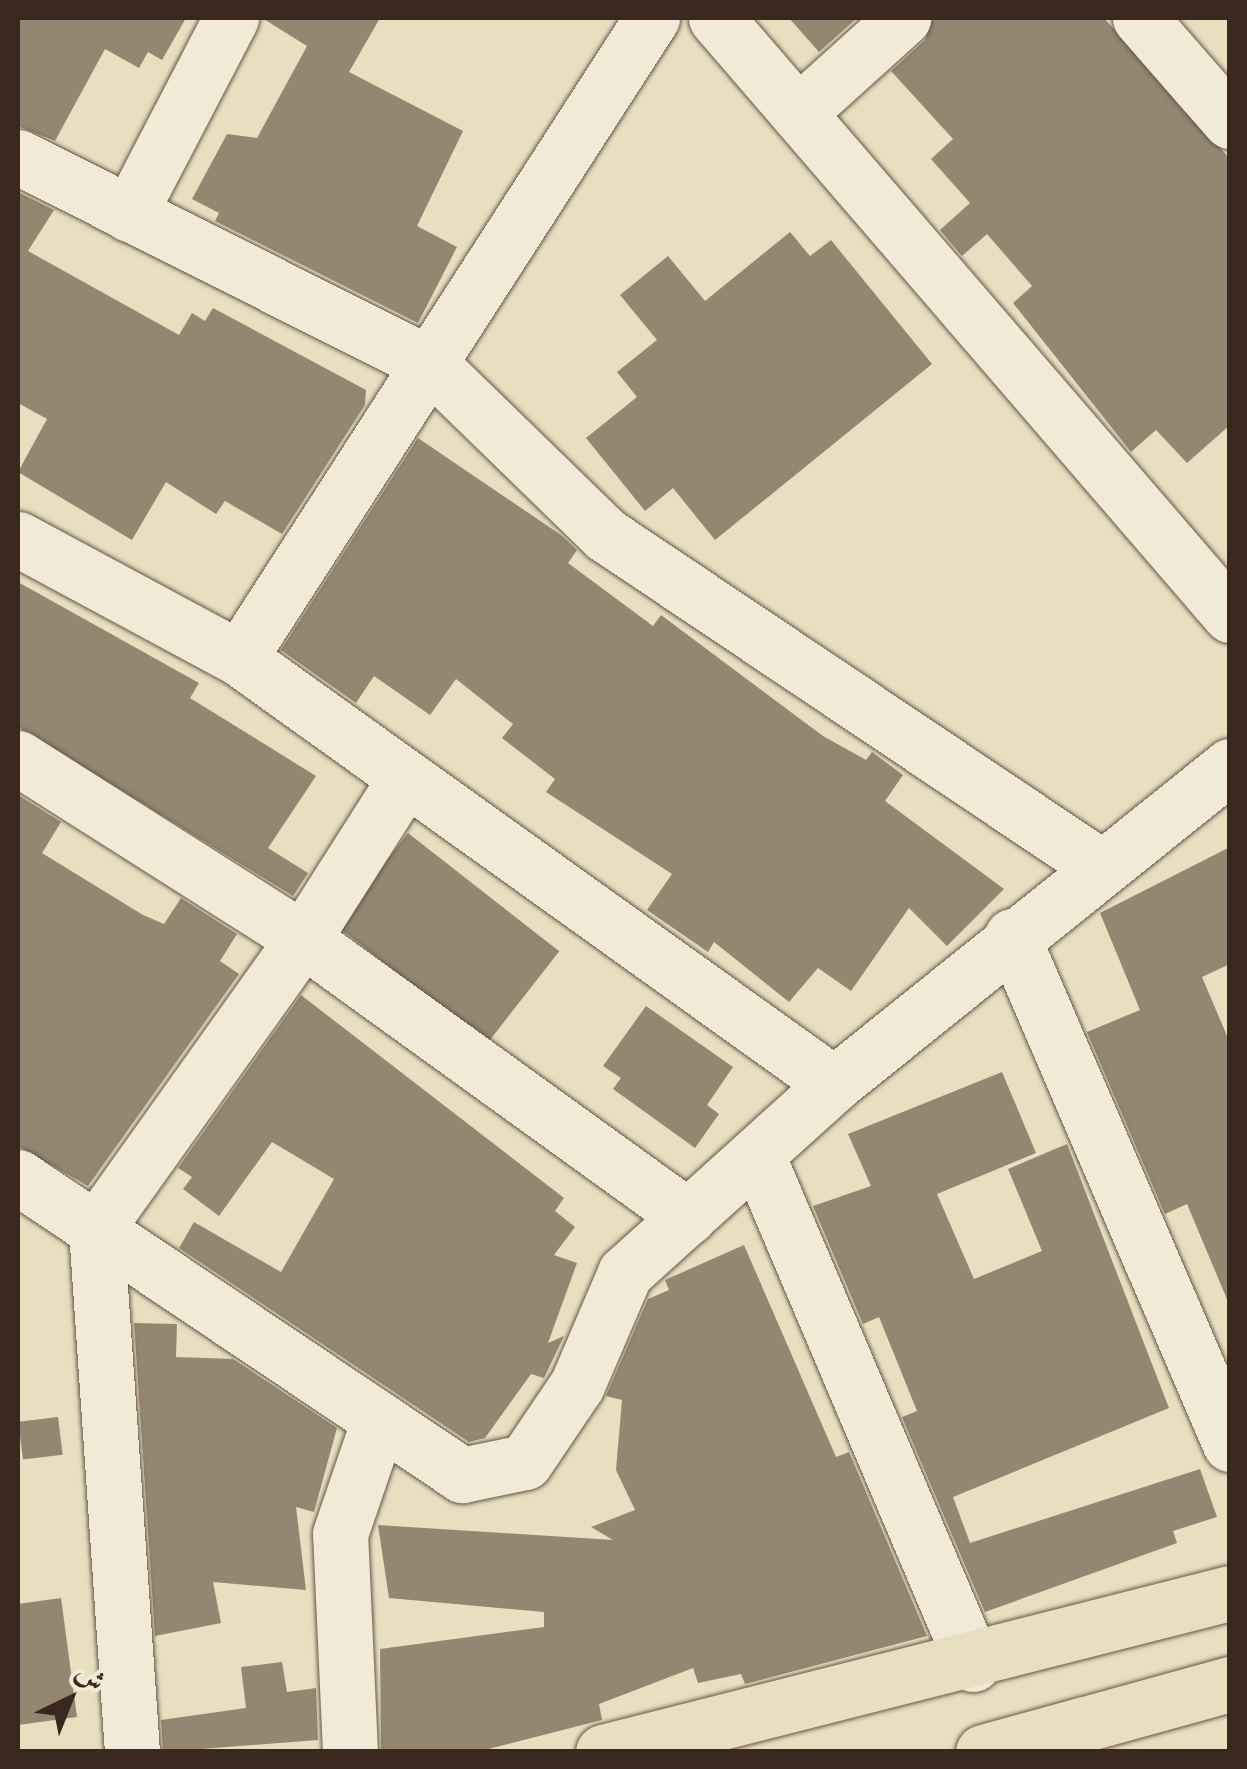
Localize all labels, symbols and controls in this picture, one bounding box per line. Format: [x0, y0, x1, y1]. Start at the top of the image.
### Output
north arrow [20, 1649, 120, 1749]
text: ش [67, 1654, 114, 1700]

